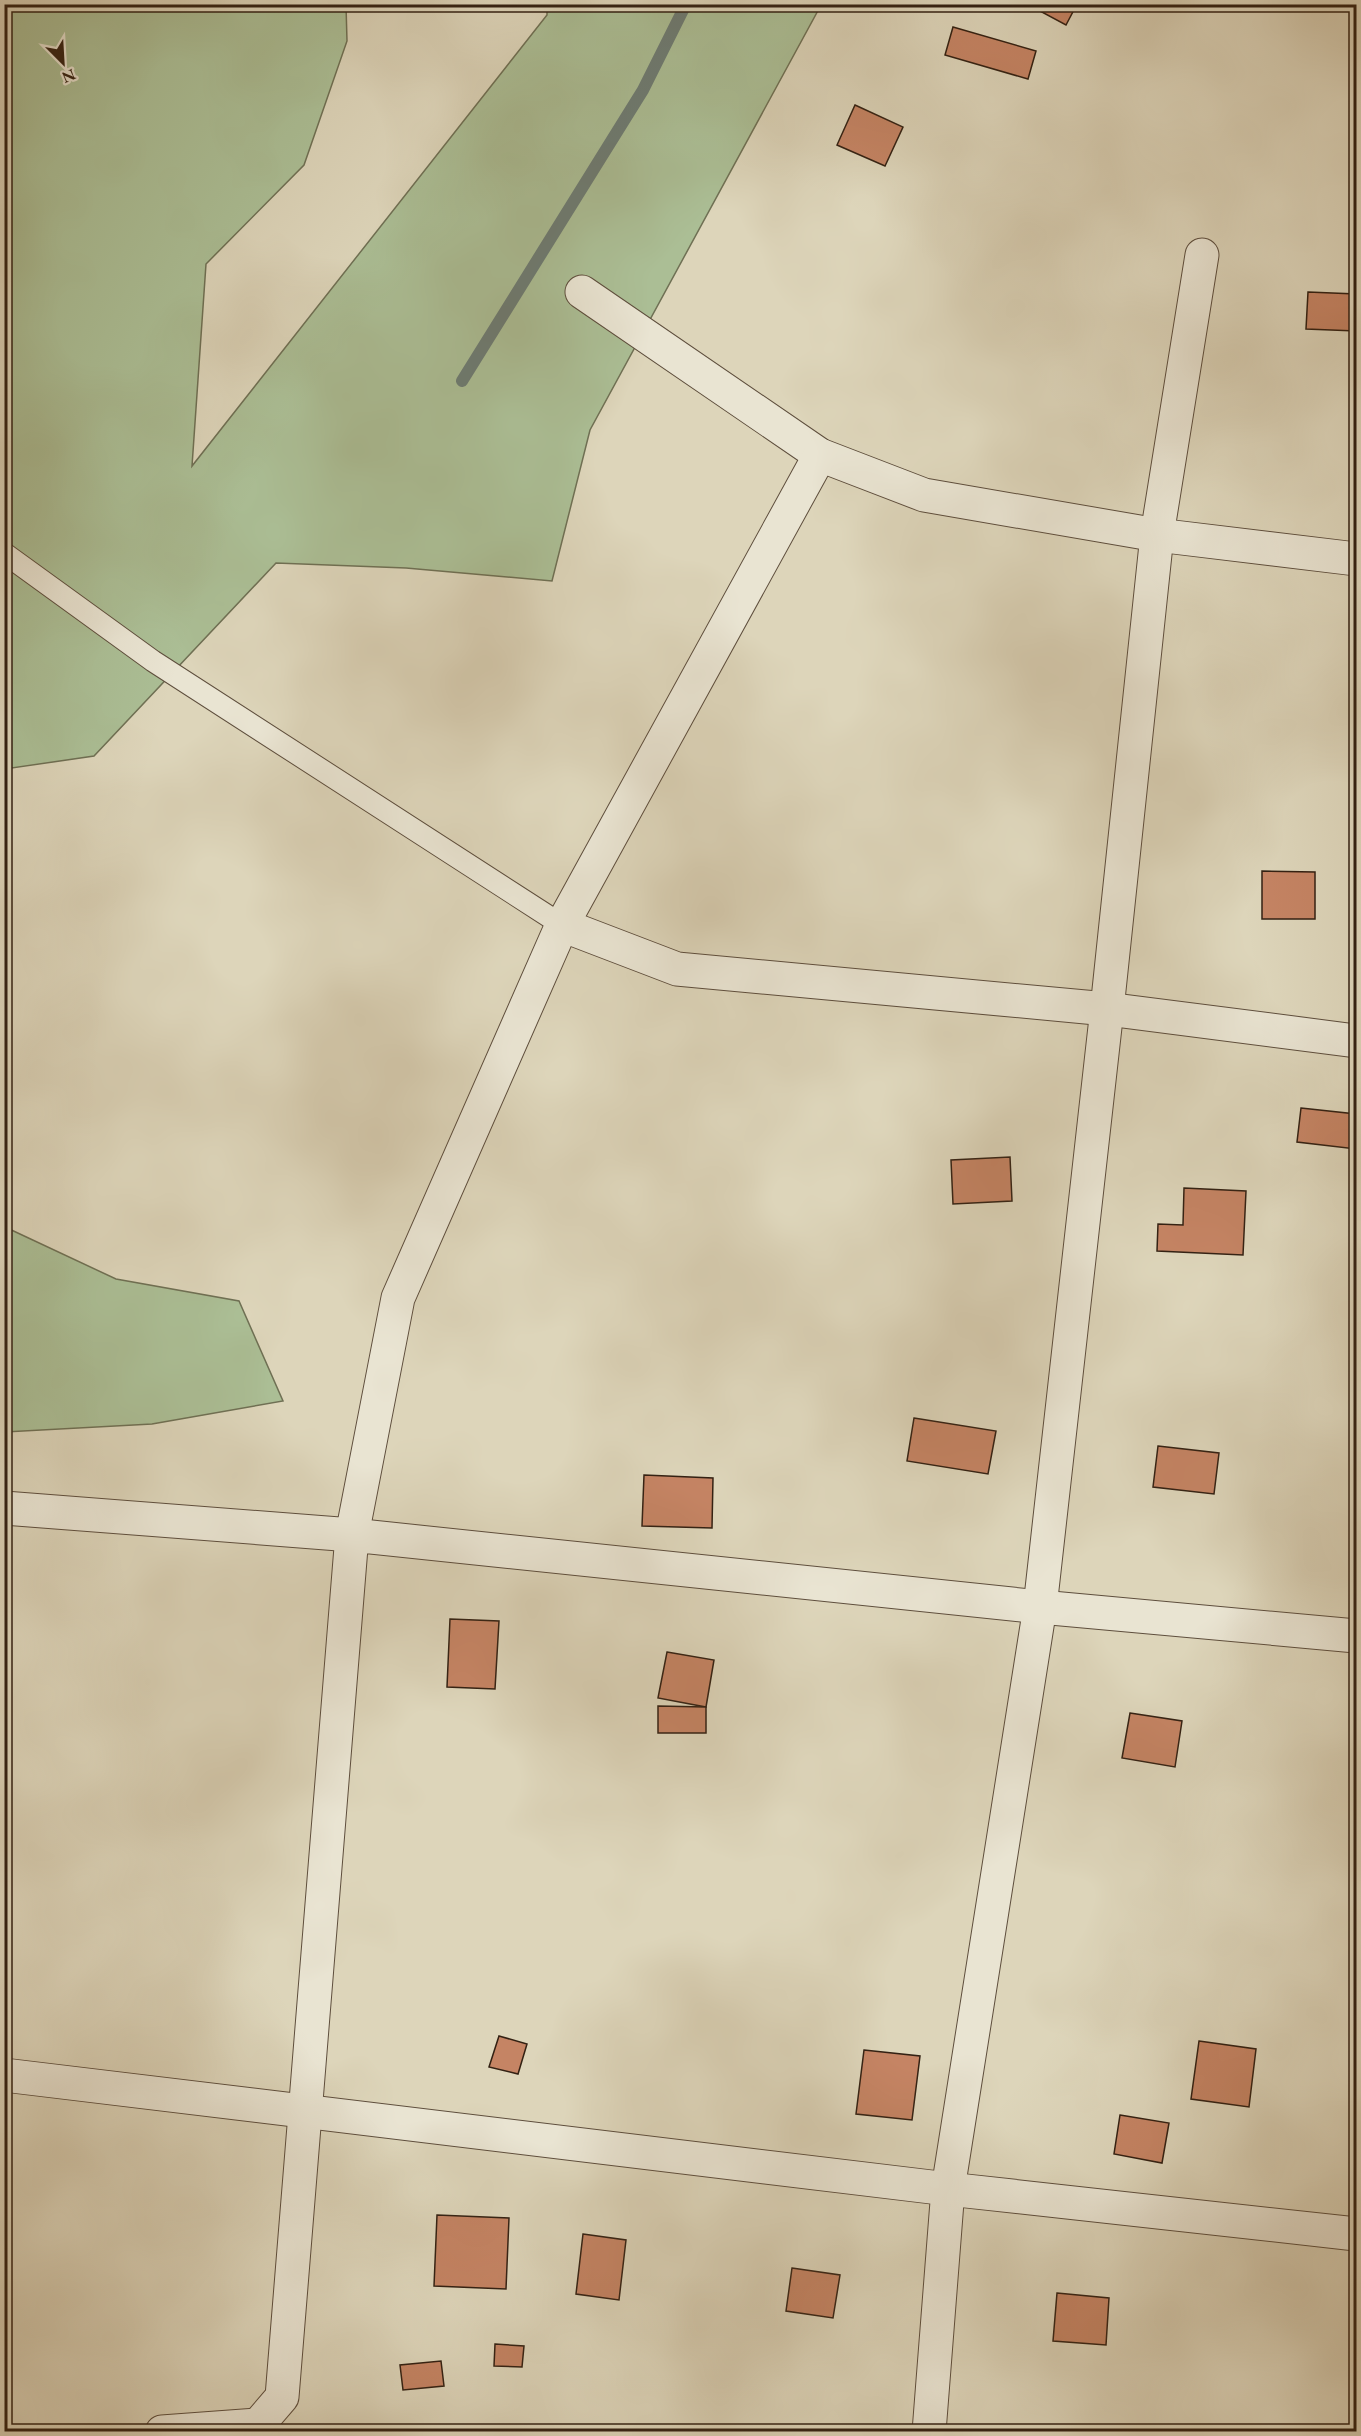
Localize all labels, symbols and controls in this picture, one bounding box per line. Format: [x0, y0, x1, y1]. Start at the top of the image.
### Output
north arrow [33, 33, 93, 93]
text: N [59, 64, 79, 88]

